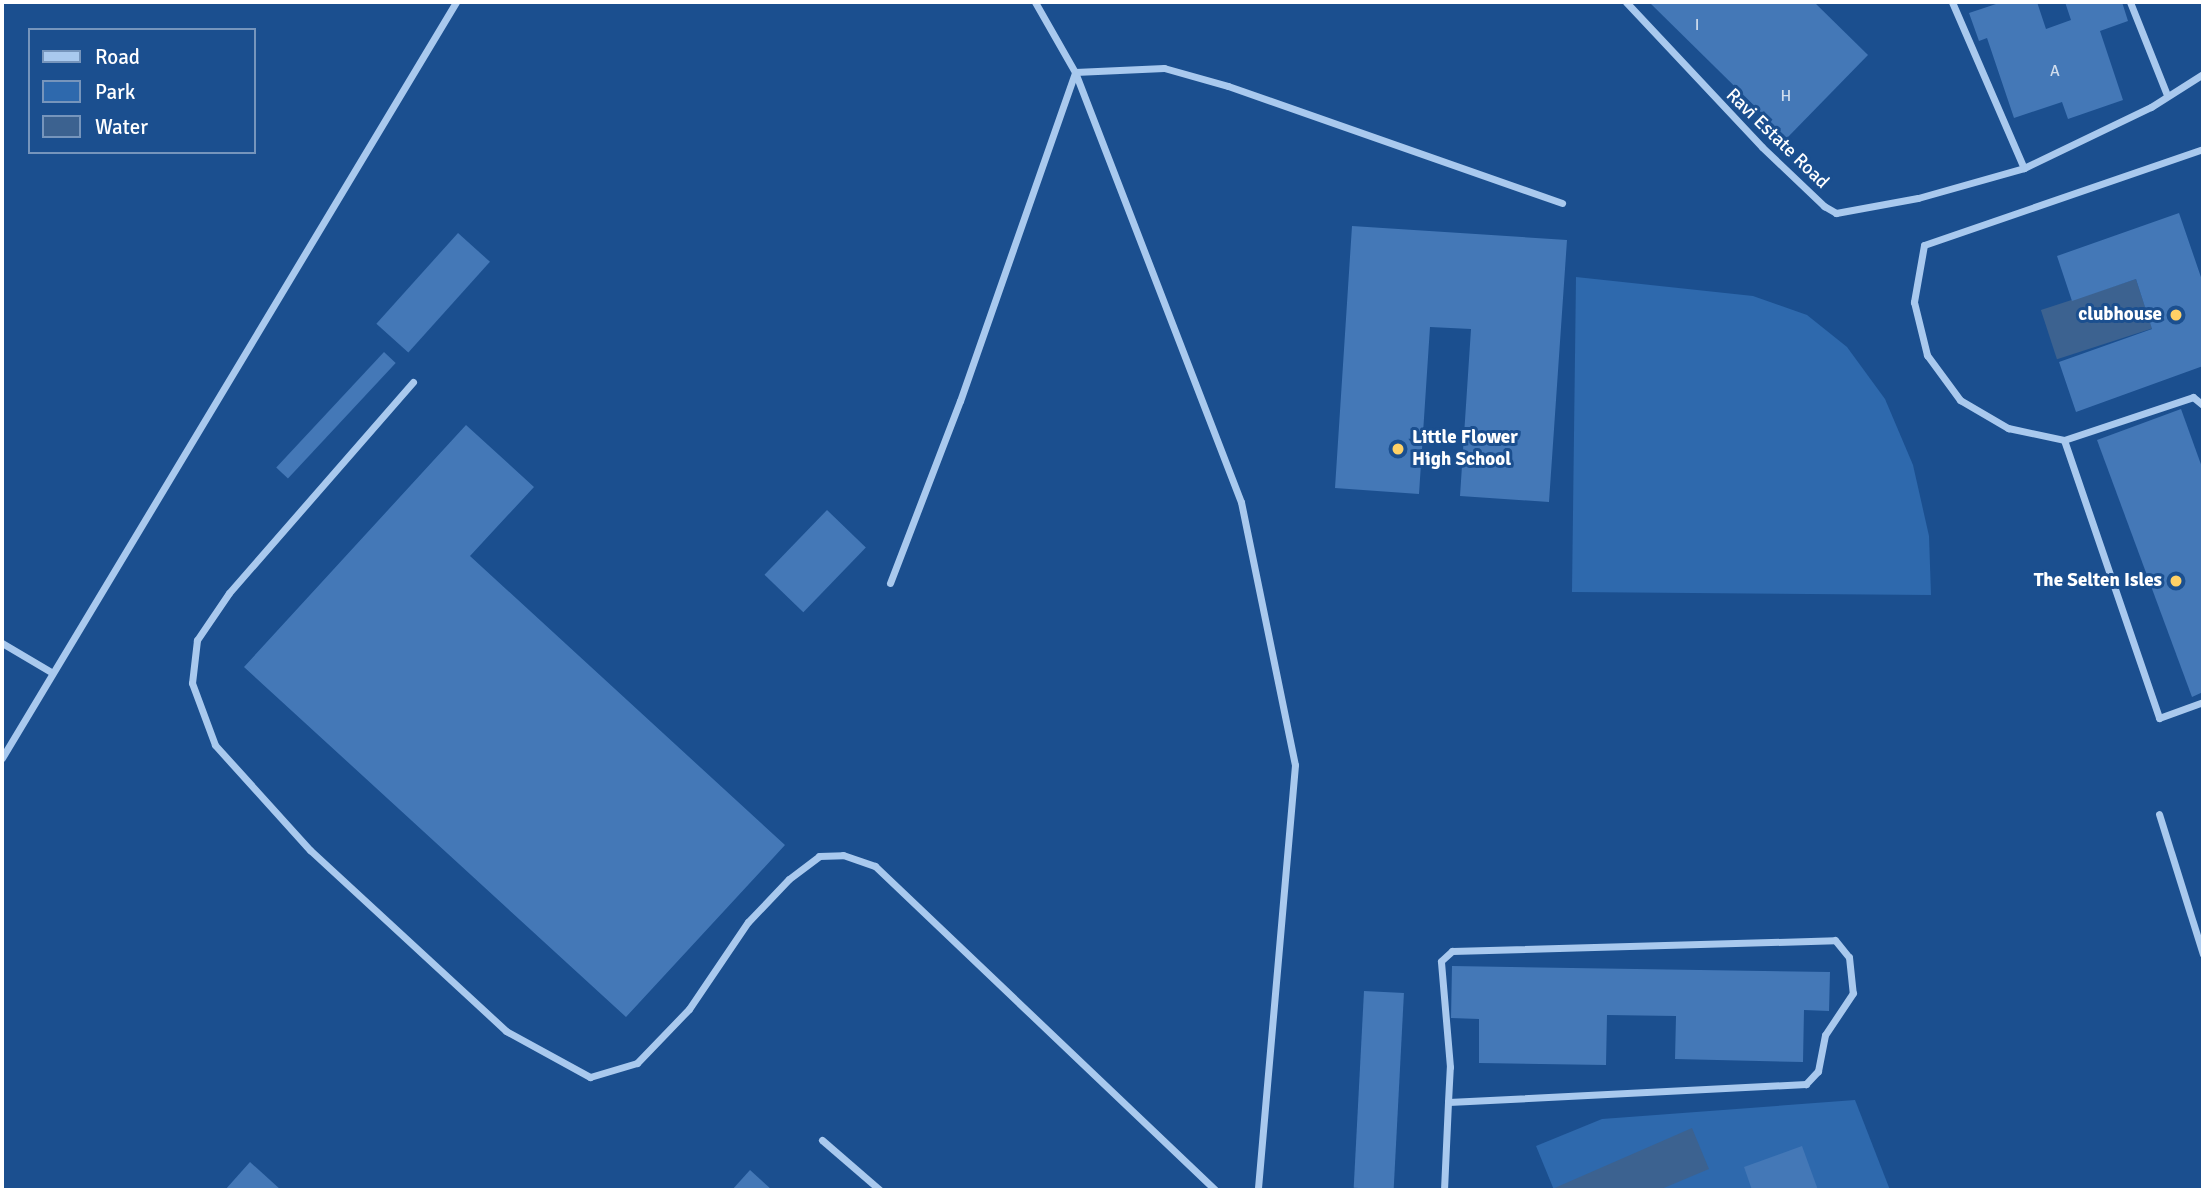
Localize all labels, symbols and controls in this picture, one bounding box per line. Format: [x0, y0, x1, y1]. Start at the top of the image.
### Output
house number: I [1695, 15, 1699, 35]
legend [28, 28, 256, 154]
text: Road [95, 44, 140, 70]
house number: A [2050, 61, 2060, 81]
text: Park [95, 79, 135, 105]
street label: Ravi Estate Road [1721, 84, 1833, 194]
house number: H [1781, 86, 1791, 106]
text: Water [95, 114, 148, 140]
place label: clubhouse [2078, 304, 2162, 326]
marker: clubhouse [2168, 307, 2184, 323]
place label: Little Flower High School [1412, 427, 1518, 471]
marker: Little Flower High School [1390, 441, 1406, 457]
place label: The Selten Isles [2034, 570, 2162, 592]
marker: The Selten Isles [2168, 573, 2184, 589]

